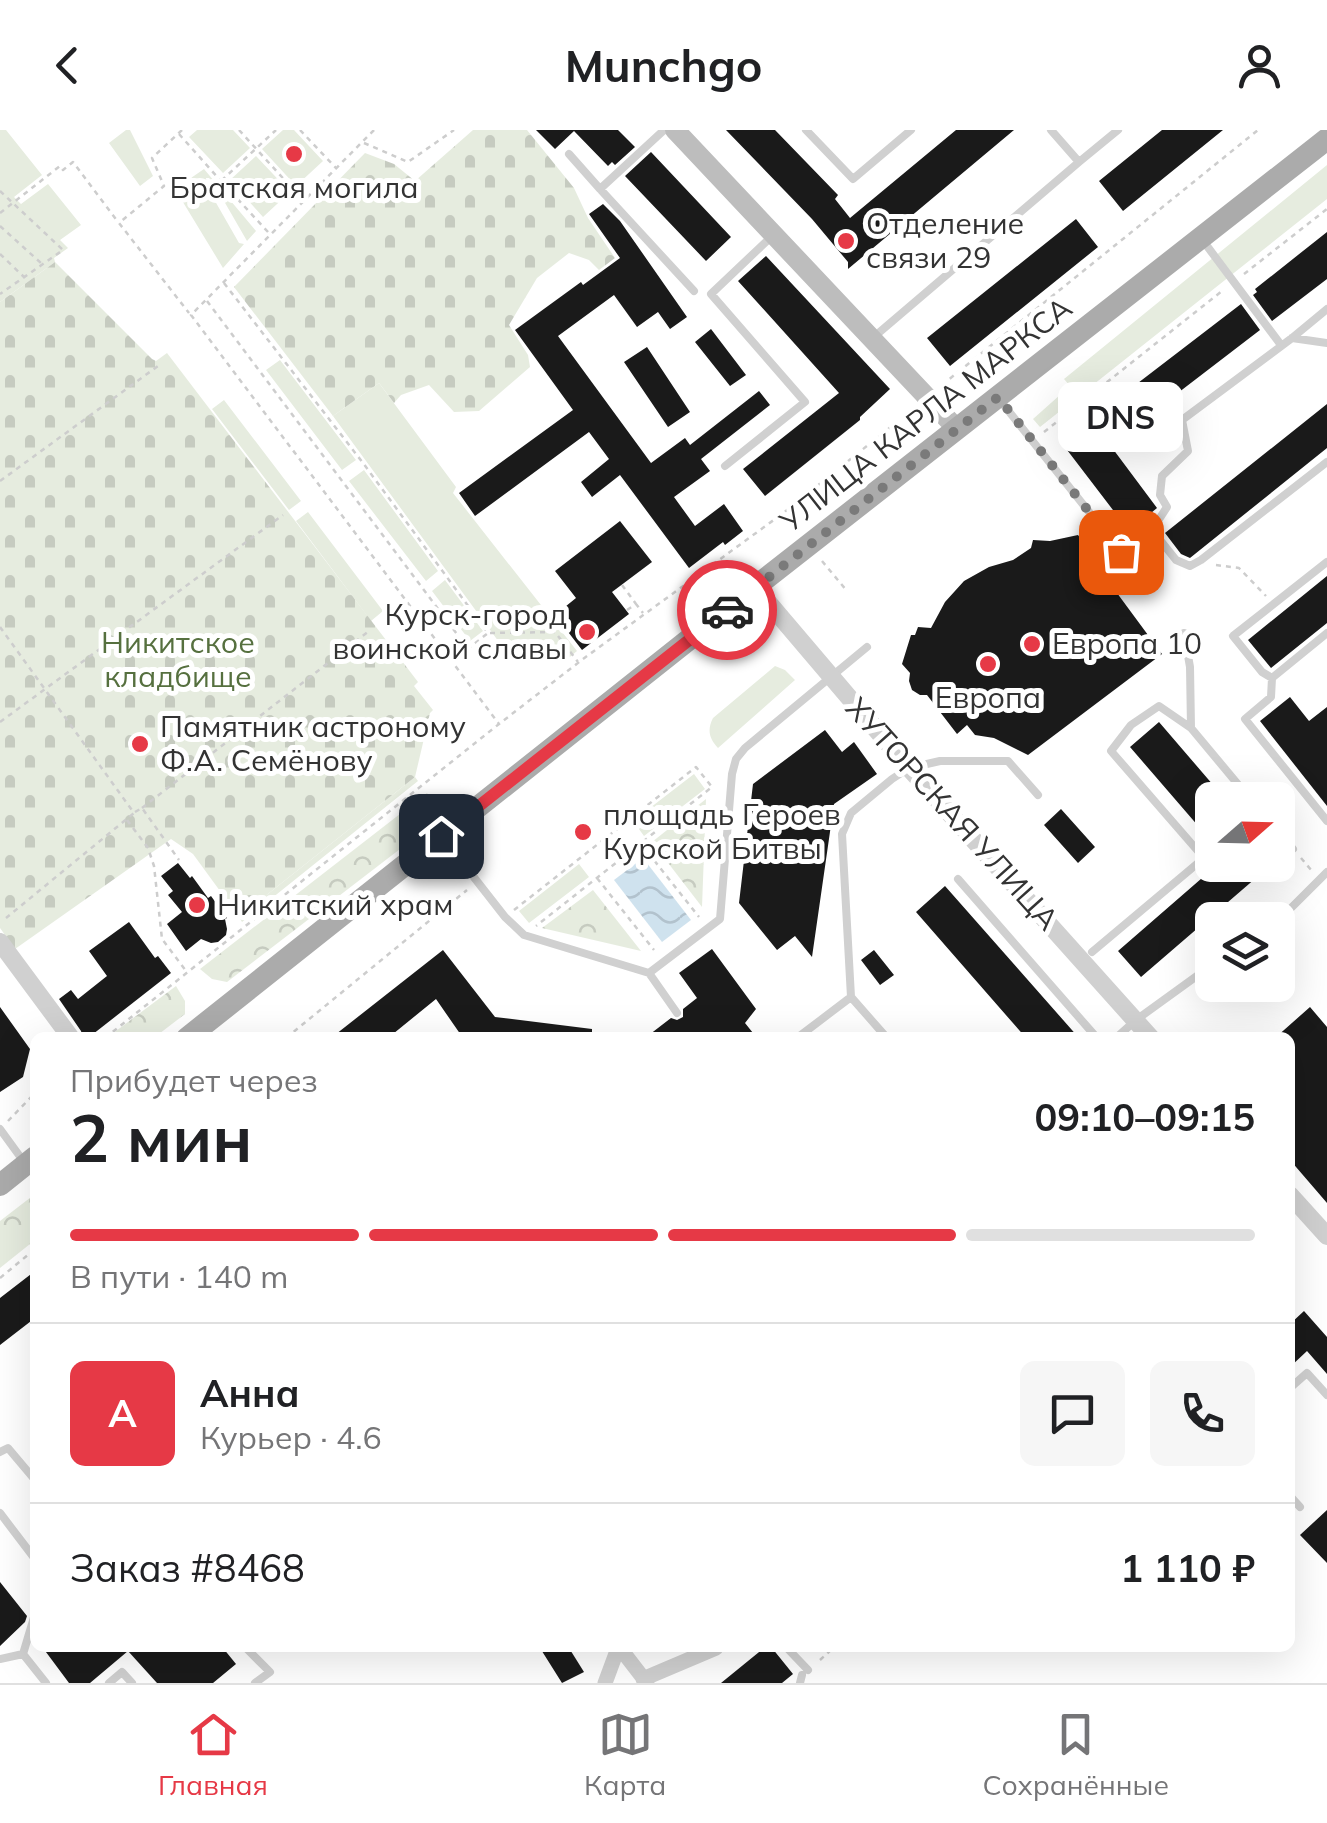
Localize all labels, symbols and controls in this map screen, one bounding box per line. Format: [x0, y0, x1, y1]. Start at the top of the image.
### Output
text: Munchgo [565, 37, 762, 93]
icon: back [40, 38, 95, 93]
icon: person [1232, 38, 1287, 93]
marker: Братская могила [283, 143, 305, 165]
place label: Братская могила [169, 168, 419, 206]
place label: Отделение связи 29 [866, 204, 1024, 276]
marker: Отделение связи 29 [835, 230, 857, 252]
street label: УЛИЦА КАРЛА МАРКСА [771, 288, 1079, 541]
callout: DNS [1058, 382, 1184, 452]
text: DNS [1086, 397, 1155, 437]
pin [1079, 510, 1164, 595]
icon: bag [1094, 525, 1149, 580]
courier [677, 560, 777, 660]
icon: car [700, 583, 755, 638]
place label: Курск-город воинской славы [333, 595, 567, 667]
marker: Курск-город воинской славы [576, 621, 598, 643]
park label: Никитское кладбище [101, 623, 255, 695]
place label: Европа 10 [1052, 624, 1202, 662]
marker: Европа 10 [1021, 633, 1043, 655]
marker: Европа [977, 653, 999, 675]
place label: Европа [935, 678, 1041, 716]
street label: ХУТОРСКАЯ УЛИЦА [838, 689, 1067, 938]
place label: Памятник астроному Ф.А. Семёнову [160, 707, 466, 779]
marker: Памятник астроному Ф.А. Семёнову [129, 733, 151, 755]
north arrow [1195, 782, 1295, 882]
map controls [1195, 782, 1295, 1002]
pin [399, 794, 484, 879]
place label: площадь Героев Курской Битвы [603, 795, 841, 867]
icon: home [414, 809, 469, 864]
marker: площадь Героев Курской Битвы [572, 821, 594, 843]
place label: Никитский храм [217, 885, 453, 923]
marker: Никитский храм [186, 894, 208, 916]
button: layers [1195, 902, 1295, 1002]
text: Прибудет через [70, 1060, 318, 1100]
text: 09:10–09:15 [1035, 1093, 1255, 1141]
text: 2 мин [70, 1097, 252, 1178]
text: В пути · 140 m [70, 1256, 288, 1296]
button: chat [1020, 1361, 1125, 1466]
button: phone [1150, 1361, 1255, 1466]
text: Анна [200, 1369, 300, 1417]
text: А [108, 1389, 137, 1437]
text: Курьер · 4.6 [200, 1417, 382, 1457]
text: Заказ #8468 [70, 1544, 305, 1592]
text: 1 110 ₽ [1120, 1544, 1255, 1592]
tab: Главная [158, 1707, 268, 1802]
tab: Карта [584, 1707, 666, 1802]
tab: Сохранённые [983, 1707, 1169, 1802]

